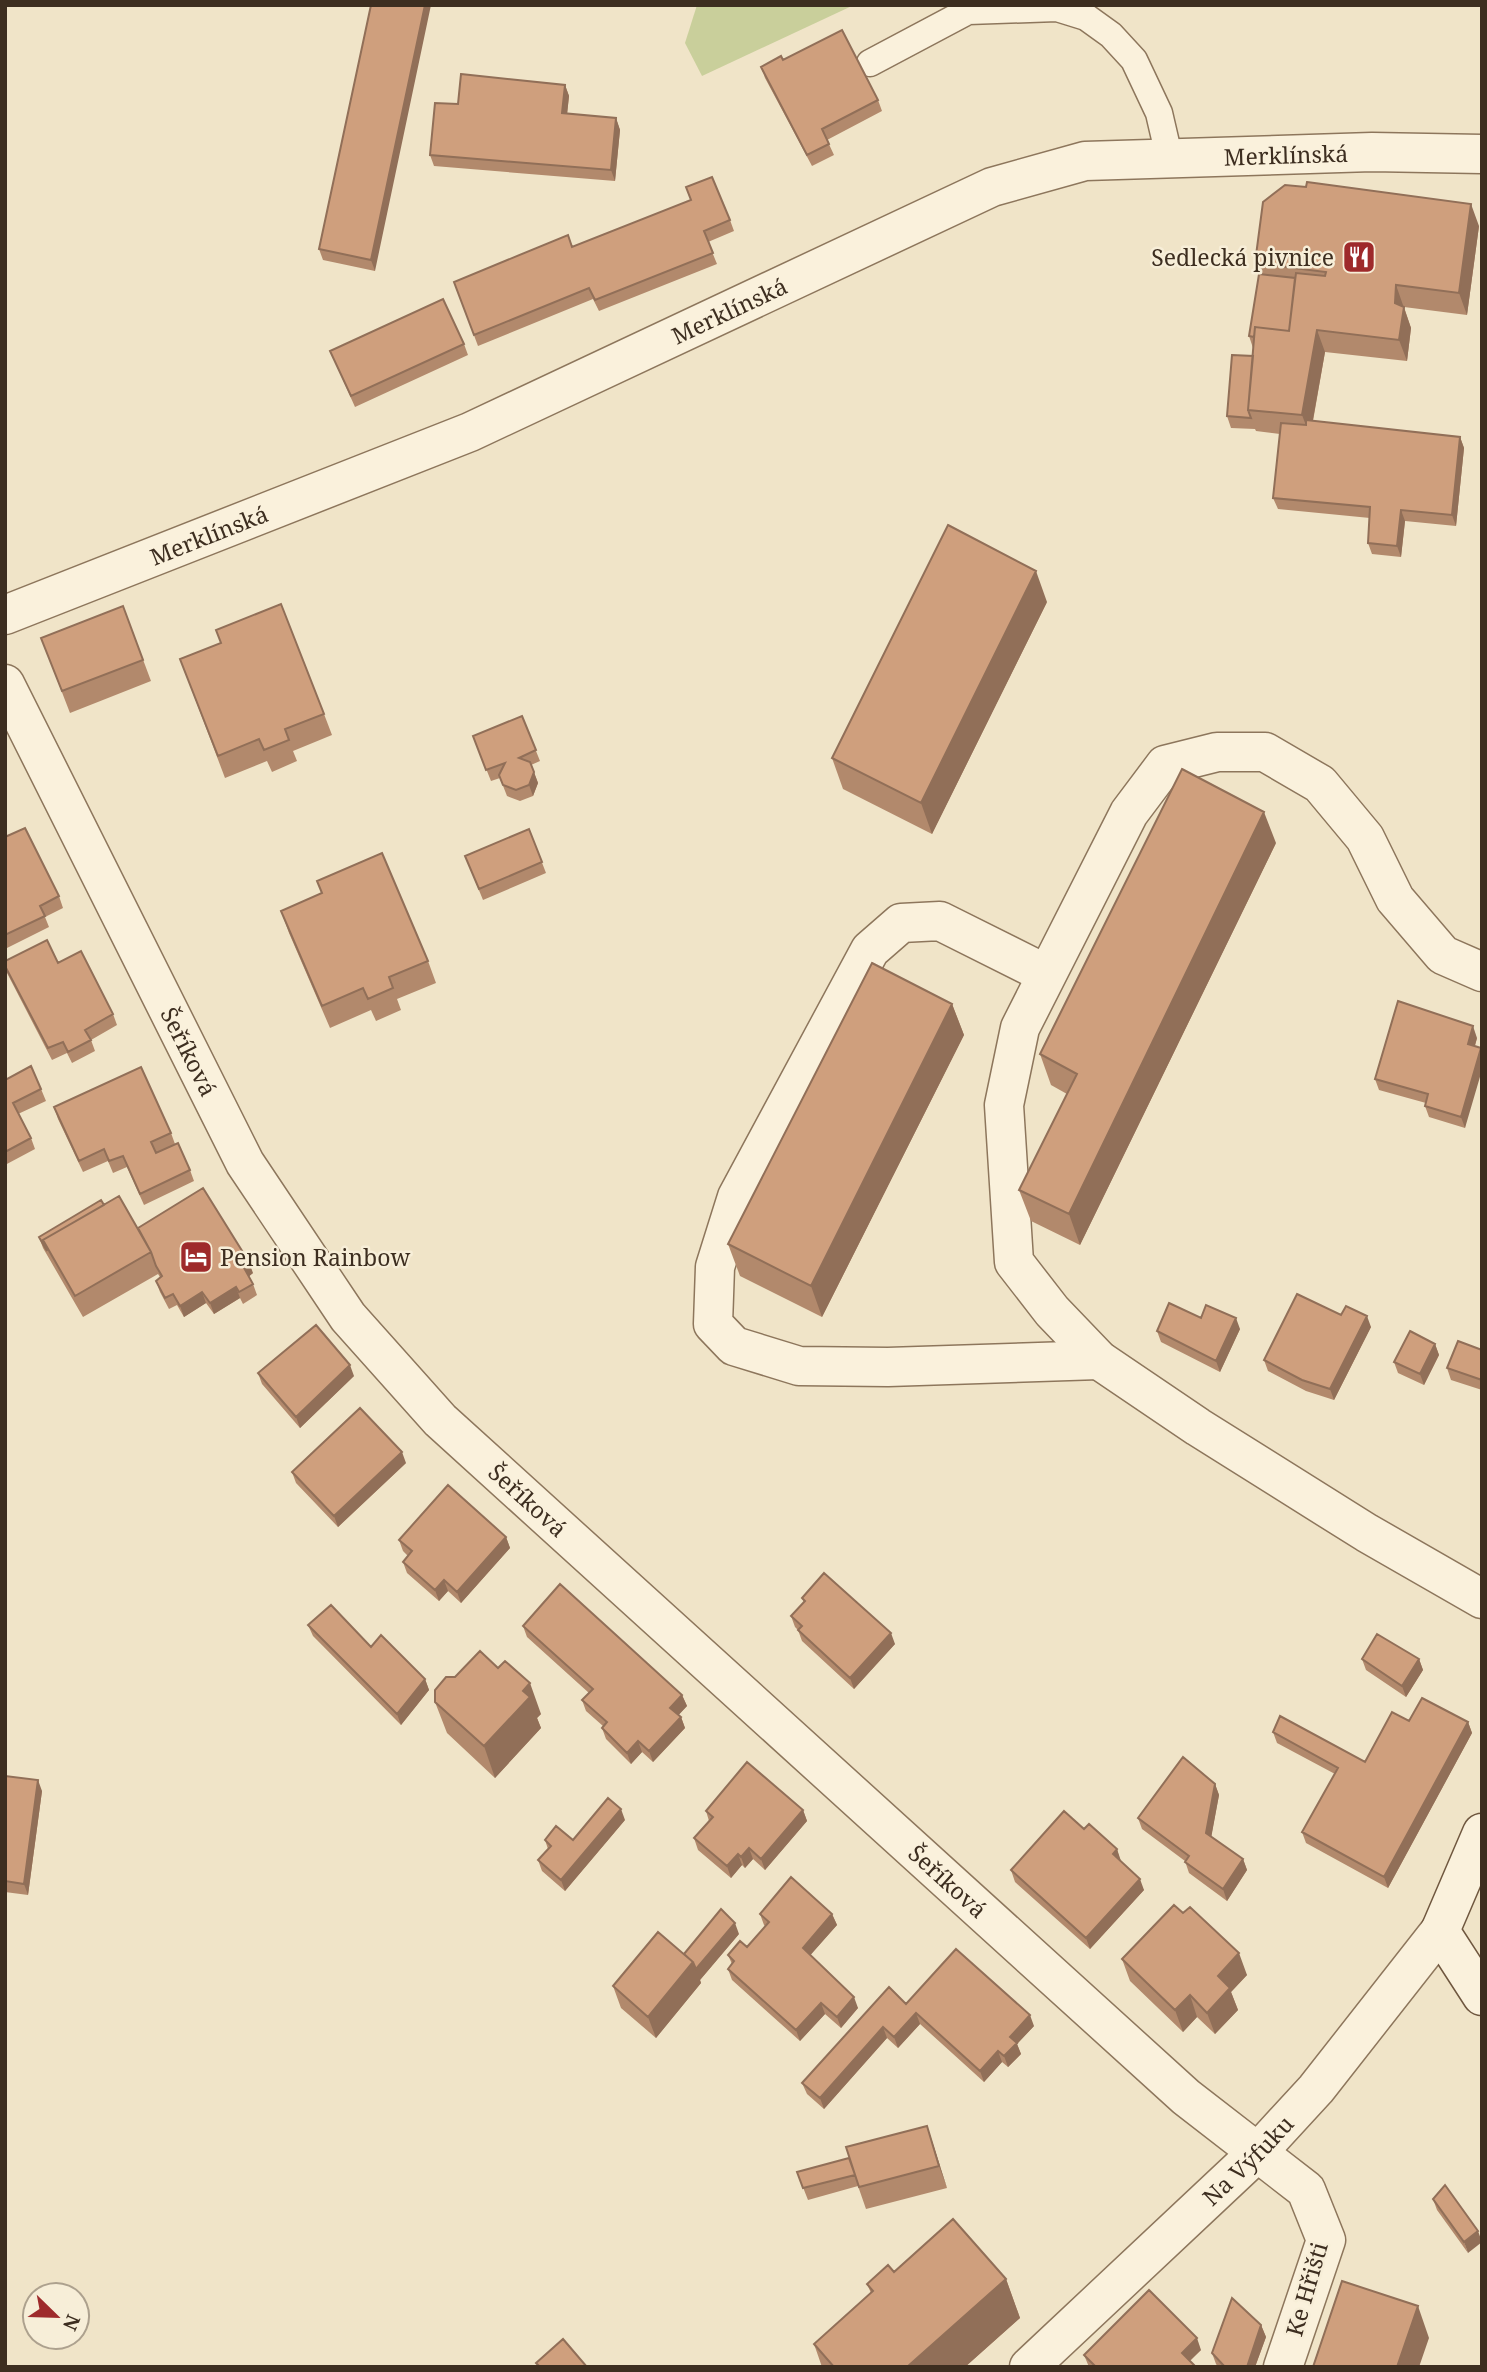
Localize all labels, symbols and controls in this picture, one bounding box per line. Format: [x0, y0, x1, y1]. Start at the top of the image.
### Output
street label: Merklínská [1223, 137, 1349, 173]
restaurant icon: Sedlecká pivnice [1340, 238, 1378, 276]
place label: Sedlecká pivnice [1151, 241, 1334, 273]
street label: Merklínská [666, 269, 792, 351]
street label: Merklínská [145, 497, 273, 572]
street label: Šeříková [153, 1002, 225, 1101]
hotel icon: Pension Rainbow [177, 1238, 215, 1276]
place label: Pension Rainbow [220, 1241, 410, 1273]
street label: Šeříková [482, 1456, 574, 1544]
street label: Šeříková [902, 1837, 994, 1925]
street label: Na Výfuku [1195, 2108, 1301, 2212]
street label: Ke Hřišti [1277, 2238, 1335, 2340]
north arrow [21, 2281, 91, 2351]
text: N [57, 2311, 87, 2335]

